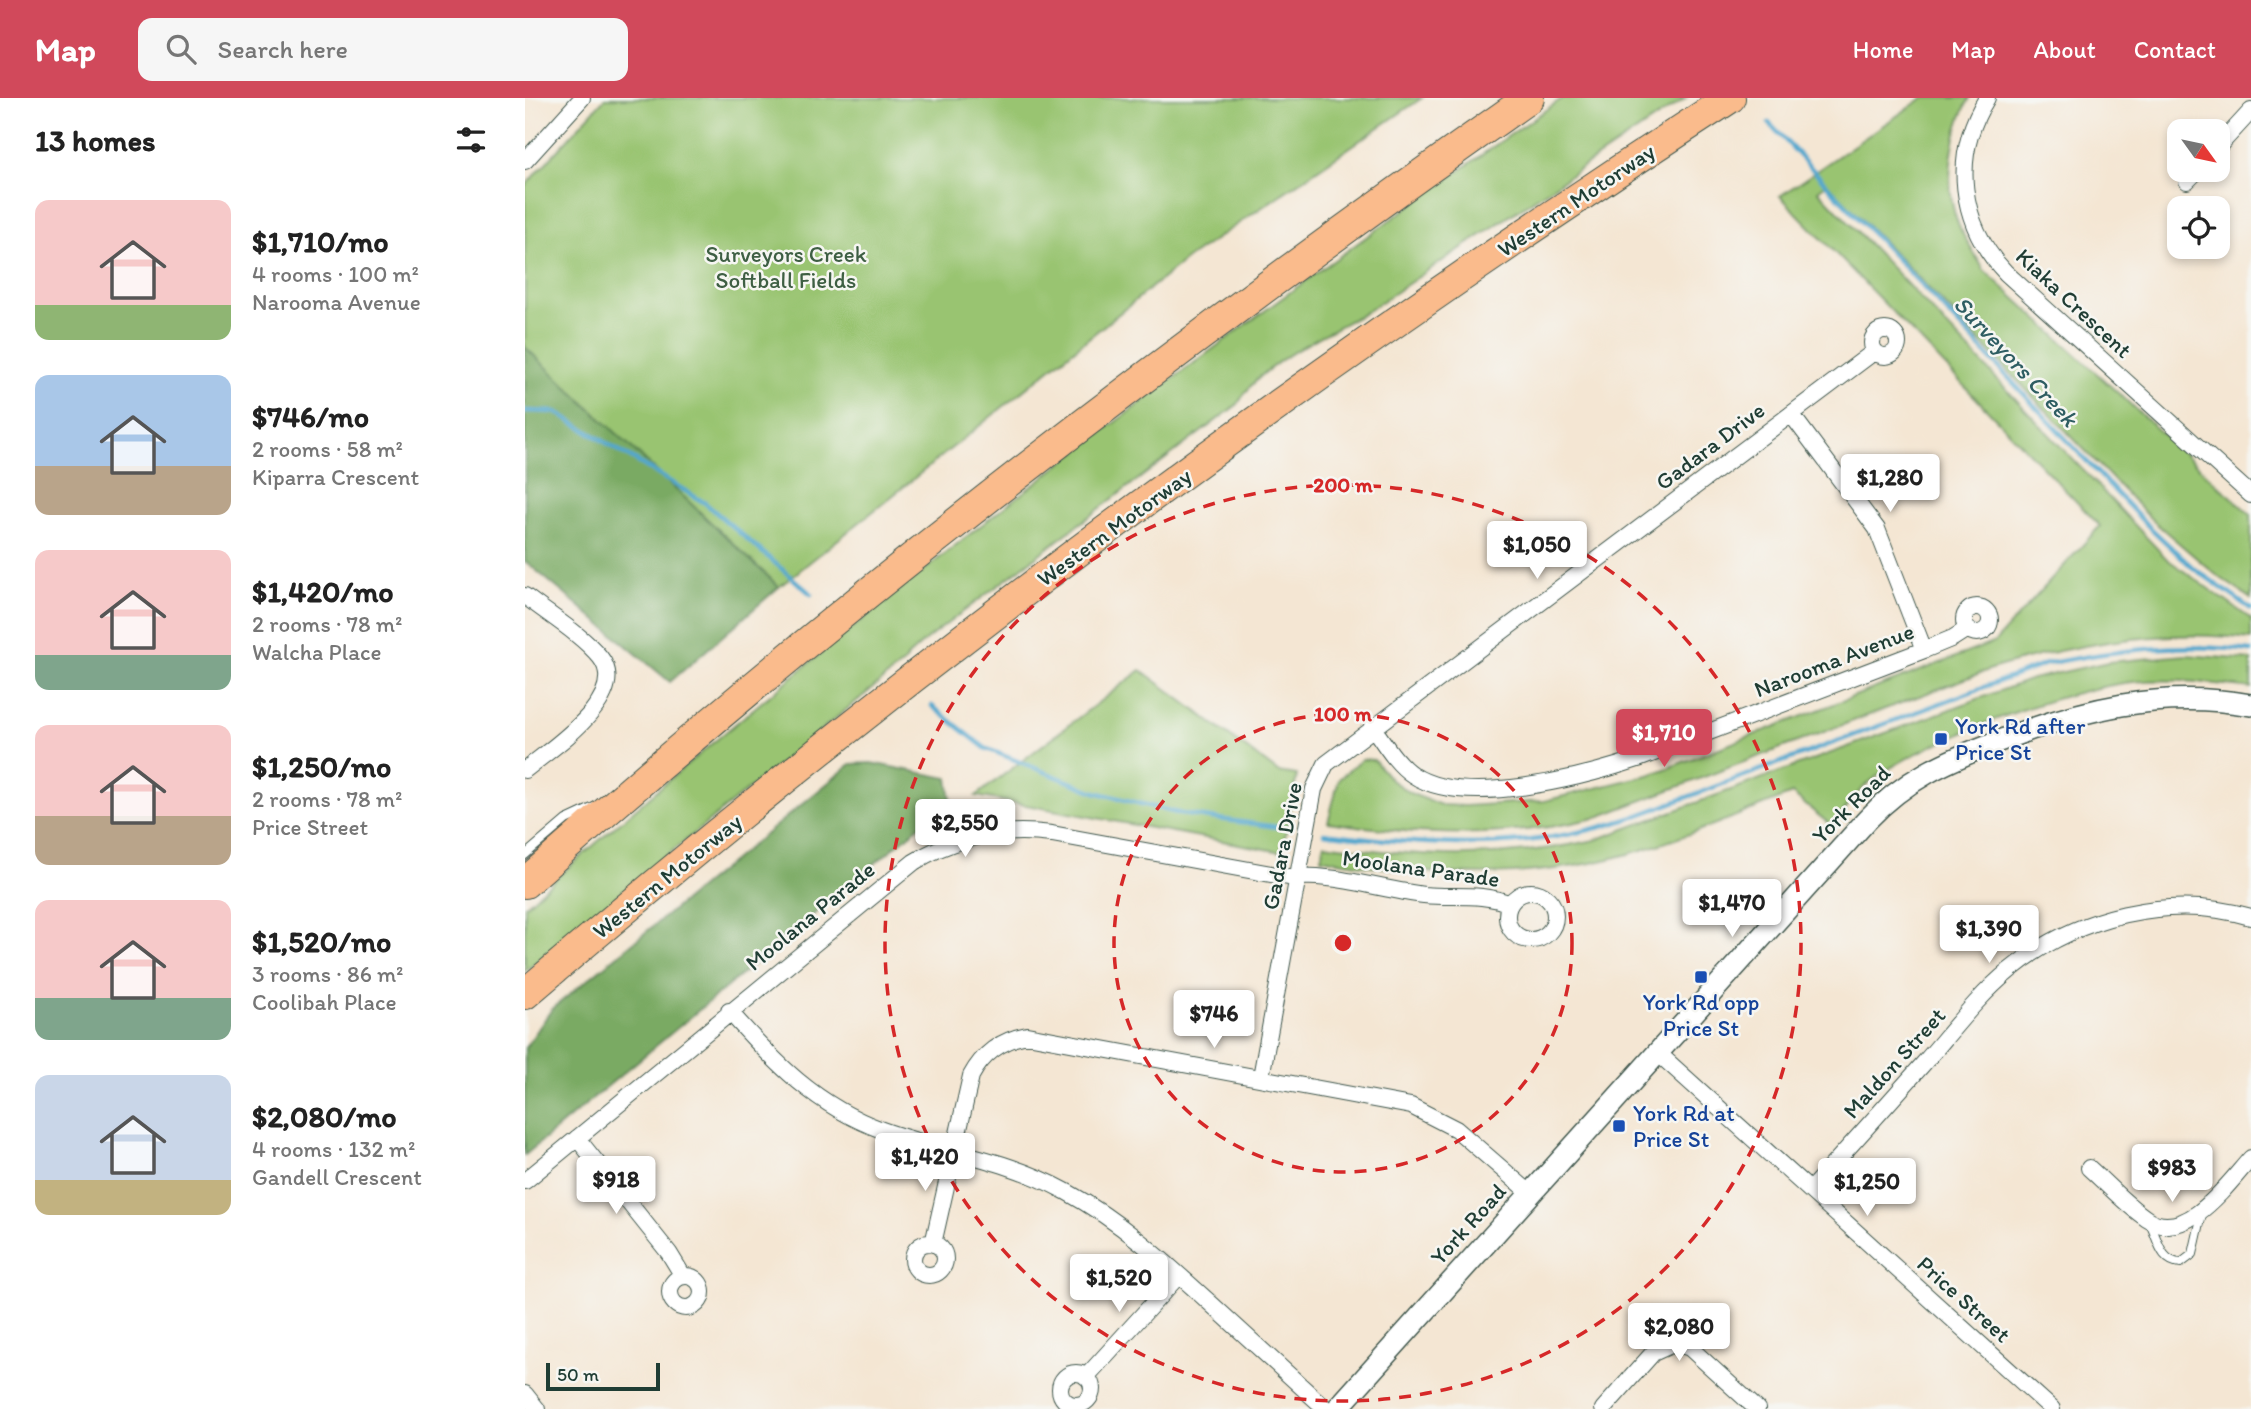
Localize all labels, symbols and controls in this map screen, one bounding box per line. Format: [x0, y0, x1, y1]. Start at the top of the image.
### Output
search box [138, 18, 628, 81]
text: Map [35, 30, 96, 69]
icon: search [162, 30, 200, 68]
text: Search here [218, 33, 348, 65]
text: Home [1853, 35, 1913, 64]
text: Map [1951, 35, 1995, 64]
text: About [2033, 35, 2096, 64]
text: Contact [2134, 35, 2216, 64]
north arrow [2167, 119, 2229, 182]
map controls [2167, 119, 2230, 259]
icon: filters [452, 121, 490, 159]
text: 13 homes [35, 122, 155, 159]
street label: Western Motorway [1492, 137, 1660, 263]
button: locate [2167, 196, 2230, 259]
text: $1,710/mo [252, 223, 389, 260]
icon: home [91, 228, 175, 312]
park label: Surveyors Creek Softball Fields [705, 240, 867, 294]
street label: Kiaka Crescent [2010, 242, 2138, 364]
text: 4 rooms · 100 m² [252, 260, 419, 288]
text: Narooma Avenue [252, 288, 421, 316]
water label: Surveyors Creek [1948, 290, 2085, 434]
street label: Gadara Drive [1650, 396, 1770, 496]
text: $746/mo [252, 398, 369, 435]
icon: home [91, 403, 175, 487]
text: 2 rooms · 58 m² [252, 435, 403, 463]
pin: $1,280 [1833, 454, 1947, 514]
street label: Western Motorway [1031, 461, 1197, 592]
text: Kiparra Crescent [252, 463, 419, 491]
text: $1,280 [1857, 463, 1923, 491]
text: 200 m [1313, 472, 1373, 497]
pin: $1,050 [1480, 522, 1594, 581]
text: $1,050 [1503, 530, 1571, 558]
text: $1,420/mo [252, 573, 394, 610]
icon: home [91, 578, 175, 662]
text: 2 rooms · 78 m² [252, 610, 402, 638]
street label: Narooma Avenue [1750, 617, 1918, 703]
text: Walcha Place [252, 638, 382, 666]
text: 100 m [1314, 701, 1372, 726]
pin: $1,710 [1607, 710, 1721, 769]
place label: York Rd after Price St [1955, 712, 2085, 766]
text: $1,710 [1632, 718, 1696, 746]
marker: York Rd after Price St [1933, 731, 1949, 747]
text: $1,250/mo [252, 748, 391, 785]
icon: home [91, 753, 175, 837]
street label: York Road [1806, 758, 1897, 849]
street label: Gadara Drive [1256, 780, 1308, 912]
text: 2 rooms · 78 m² [252, 785, 402, 813]
pin: $2,550 [908, 800, 1022, 859]
street label: Western Motorway [587, 807, 747, 945]
text: $2,550 [931, 808, 999, 836]
text: Price Street [252, 813, 368, 841]
street label: Moolana Parade [1341, 843, 1501, 893]
street label: Moolana Parade [740, 855, 880, 977]
pin: $1,470 [1675, 880, 1789, 939]
text: $1,470 [1698, 888, 1766, 916]
pin: $1,390 [1932, 906, 2046, 965]
text: $1,390 [1956, 914, 2022, 942]
text: $1,520/mo [252, 923, 391, 960]
icon: home [91, 928, 175, 1012]
centre of rings [1331, 931, 1355, 955]
text: 3 rooms · 86 m² [252, 960, 404, 988]
marker: York Rd opp Price St [1693, 969, 1709, 985]
text: Coolibah Place [252, 988, 396, 1016]
place label: York Rd opp Price St [1643, 988, 1759, 1042]
pin: $746 [1173, 990, 1255, 1050]
text: $746 [1189, 999, 1239, 1027]
street label: Maldon Street [1837, 1001, 1951, 1124]
text: $2,080/mo [252, 1098, 397, 1135]
place label: York Rd at Price St [1633, 1099, 1735, 1153]
icon: home [91, 1103, 175, 1187]
marker: York Rd at Price St [1611, 1118, 1627, 1134]
pin: $1,420 [868, 1134, 982, 1193]
text: 4 rooms · 132 m² [252, 1135, 415, 1163]
text: $1,420 [891, 1142, 959, 1170]
pin: $983 [2131, 1144, 2213, 1204]
text: $983 [2148, 1153, 2196, 1181]
pin: $918 [575, 1156, 657, 1216]
pin: $1,250 [1810, 1158, 1924, 1218]
text: Gandell Crescent [252, 1163, 422, 1191]
text: $918 [593, 1165, 639, 1193]
text: $1,250 [1834, 1167, 1900, 1195]
street label: York Road [1424, 1177, 1512, 1270]
street label: Price Street [1911, 1250, 2017, 1349]
pin: $1,520 [1062, 1254, 1176, 1314]
text: $1,520 [1086, 1263, 1152, 1291]
pin: $2,080 [1622, 1304, 1736, 1363]
text: $2,080 [1644, 1312, 1714, 1340]
scale bar [546, 1360, 660, 1392]
text: 50 m [557, 1363, 599, 1386]

